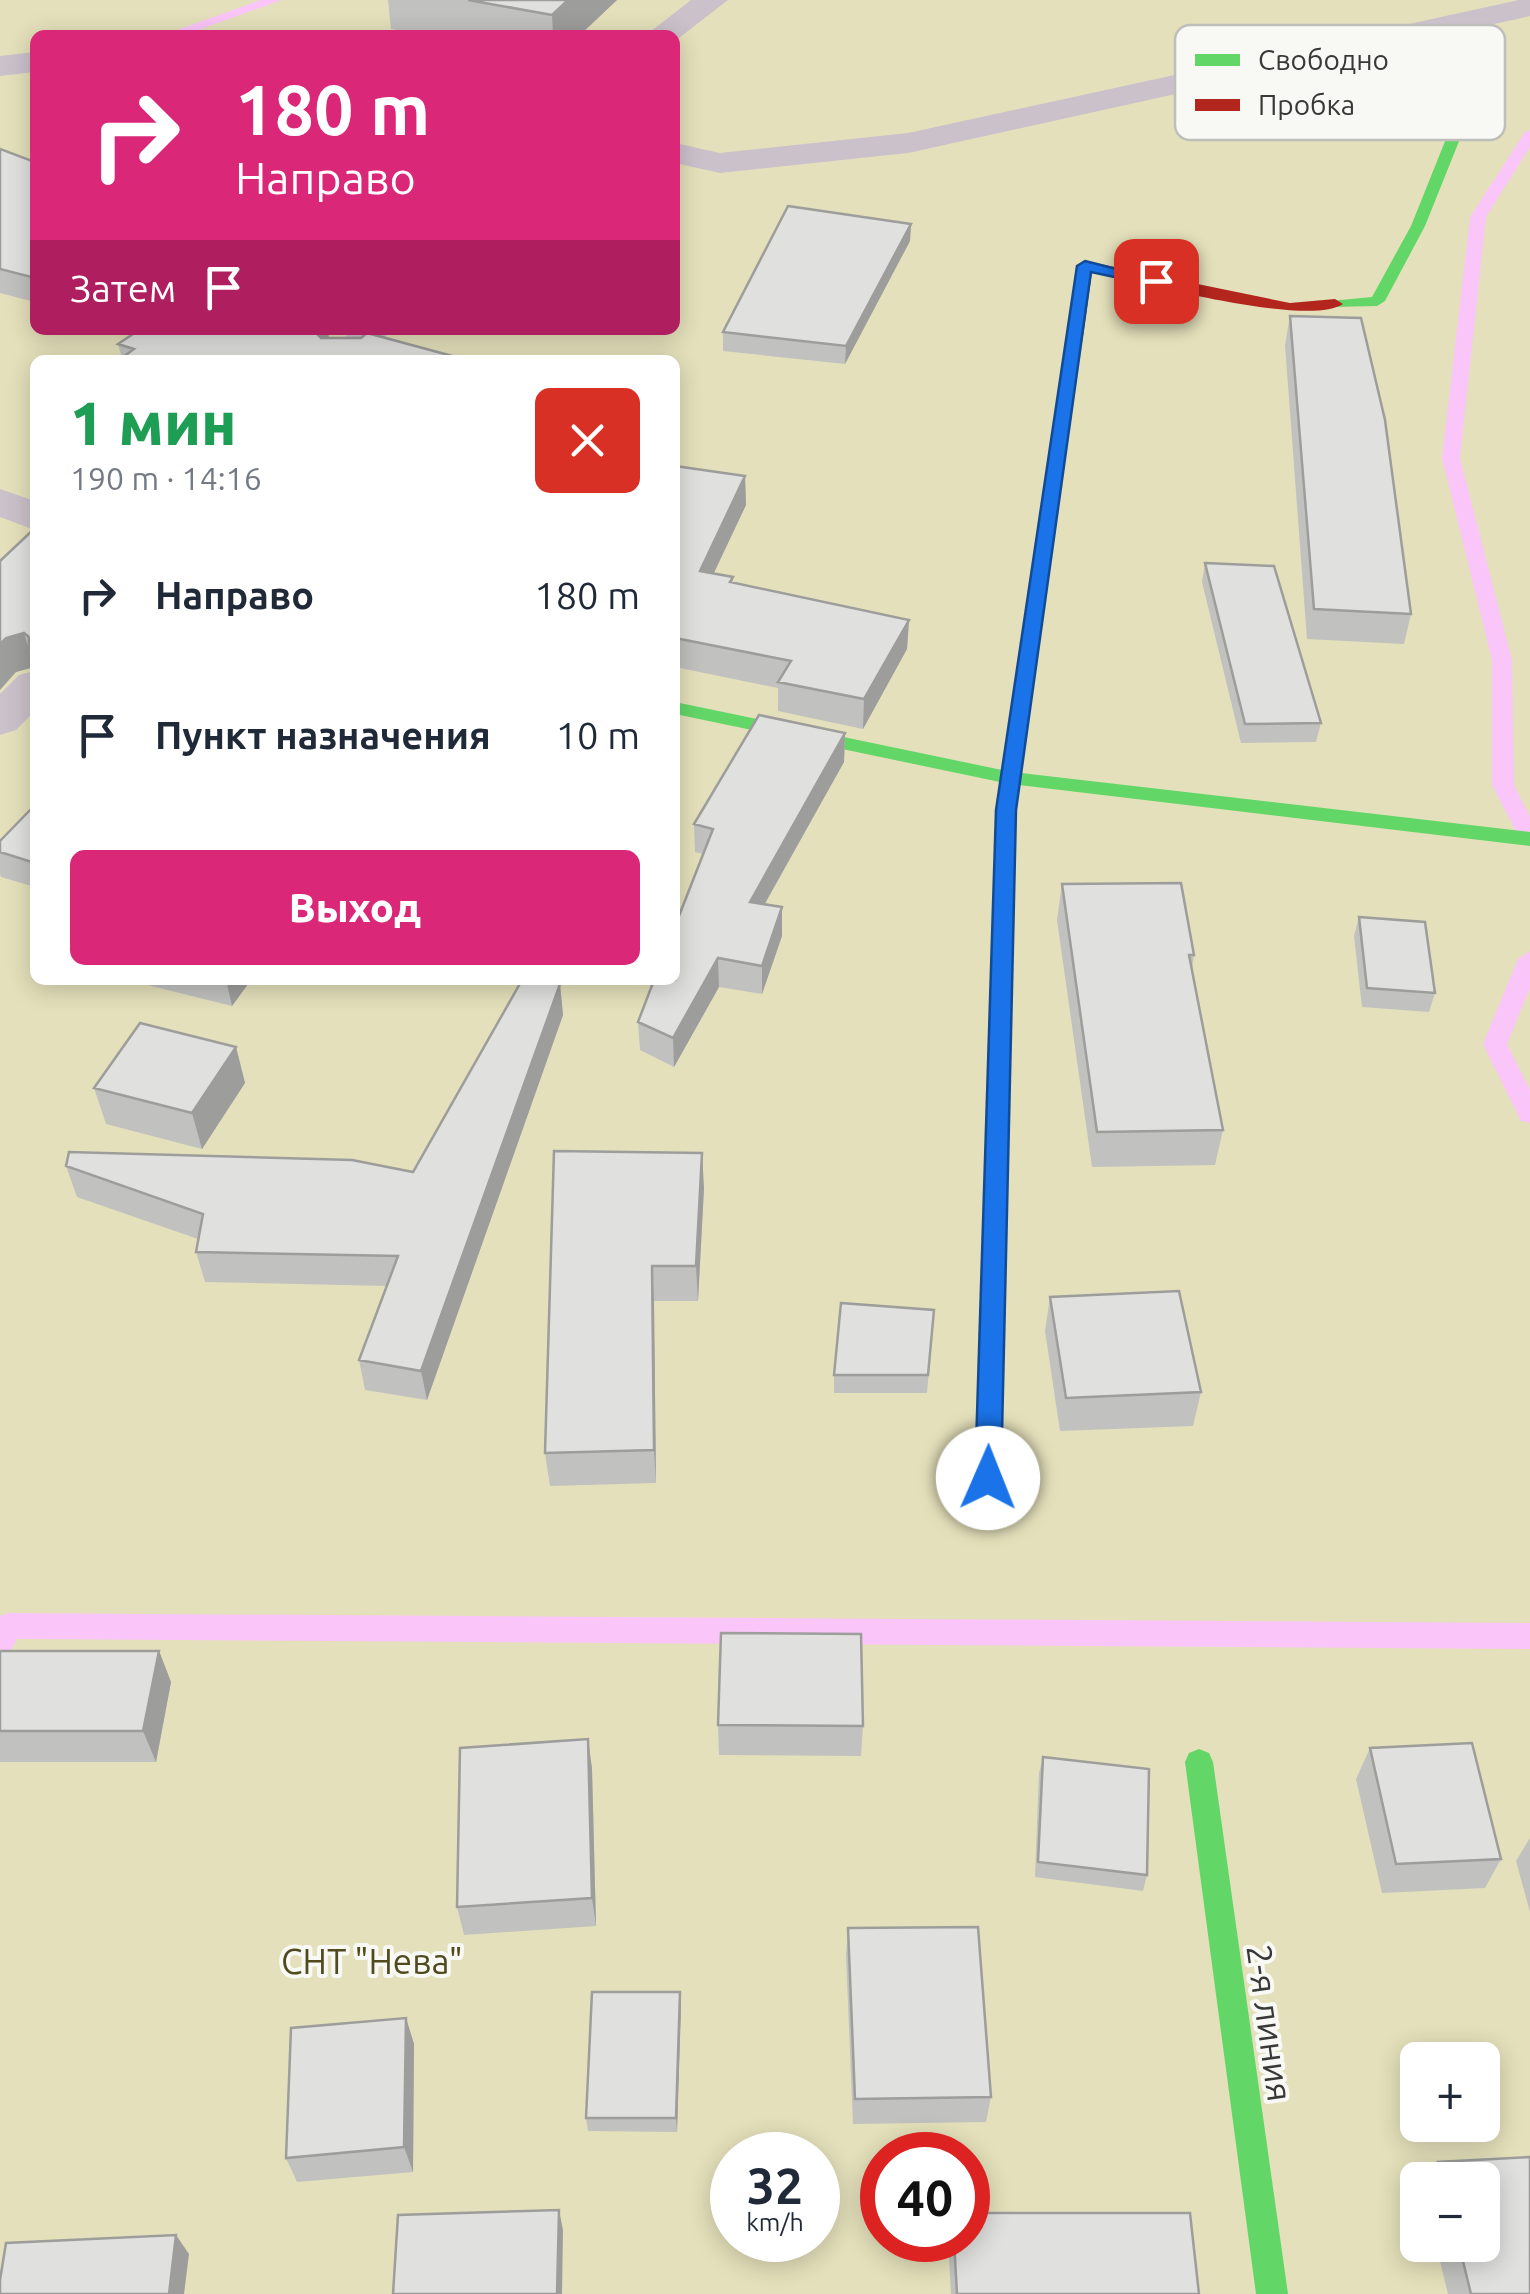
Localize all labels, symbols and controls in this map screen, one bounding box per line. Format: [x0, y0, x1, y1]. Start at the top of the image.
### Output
legend [1175, 25, 1505, 140]
text: Свободно [1258, 44, 1389, 75]
icon: right [70, 70, 200, 200]
text: 180 m [235, 70, 430, 148]
text: Пробка [1258, 89, 1355, 120]
text: Направо [235, 152, 416, 203]
pin [1114, 239, 1199, 324]
icon: arrive [1129, 254, 1184, 309]
icon: arrive [196, 260, 251, 315]
text: Затем [70, 267, 176, 309]
button: close [535, 388, 640, 493]
text: 1 мин [70, 389, 237, 456]
text: 190 m · 14:16 [70, 460, 262, 496]
icon: right [70, 568, 125, 623]
text: Направо [155, 574, 314, 616]
text: 180 m [534, 574, 640, 616]
icon: arrive [70, 708, 125, 763]
text: Пункт назначения [155, 714, 491, 756]
text: 10 m [556, 714, 640, 756]
button: Выход [70, 850, 640, 965]
position arrow [936, 1426, 1040, 1530]
park label: СНТ "Нева" [281, 1941, 463, 1981]
street label: 2-я линия [1239, 1942, 1301, 2104]
map controls [1400, 2042, 1500, 2262]
button: + [1400, 2042, 1500, 2142]
speed limit sign: 40 [860, 2132, 990, 2262]
text: 32 [747, 2157, 803, 2213]
button: − [1400, 2162, 1500, 2262]
text: km/h [746, 2208, 804, 2236]

